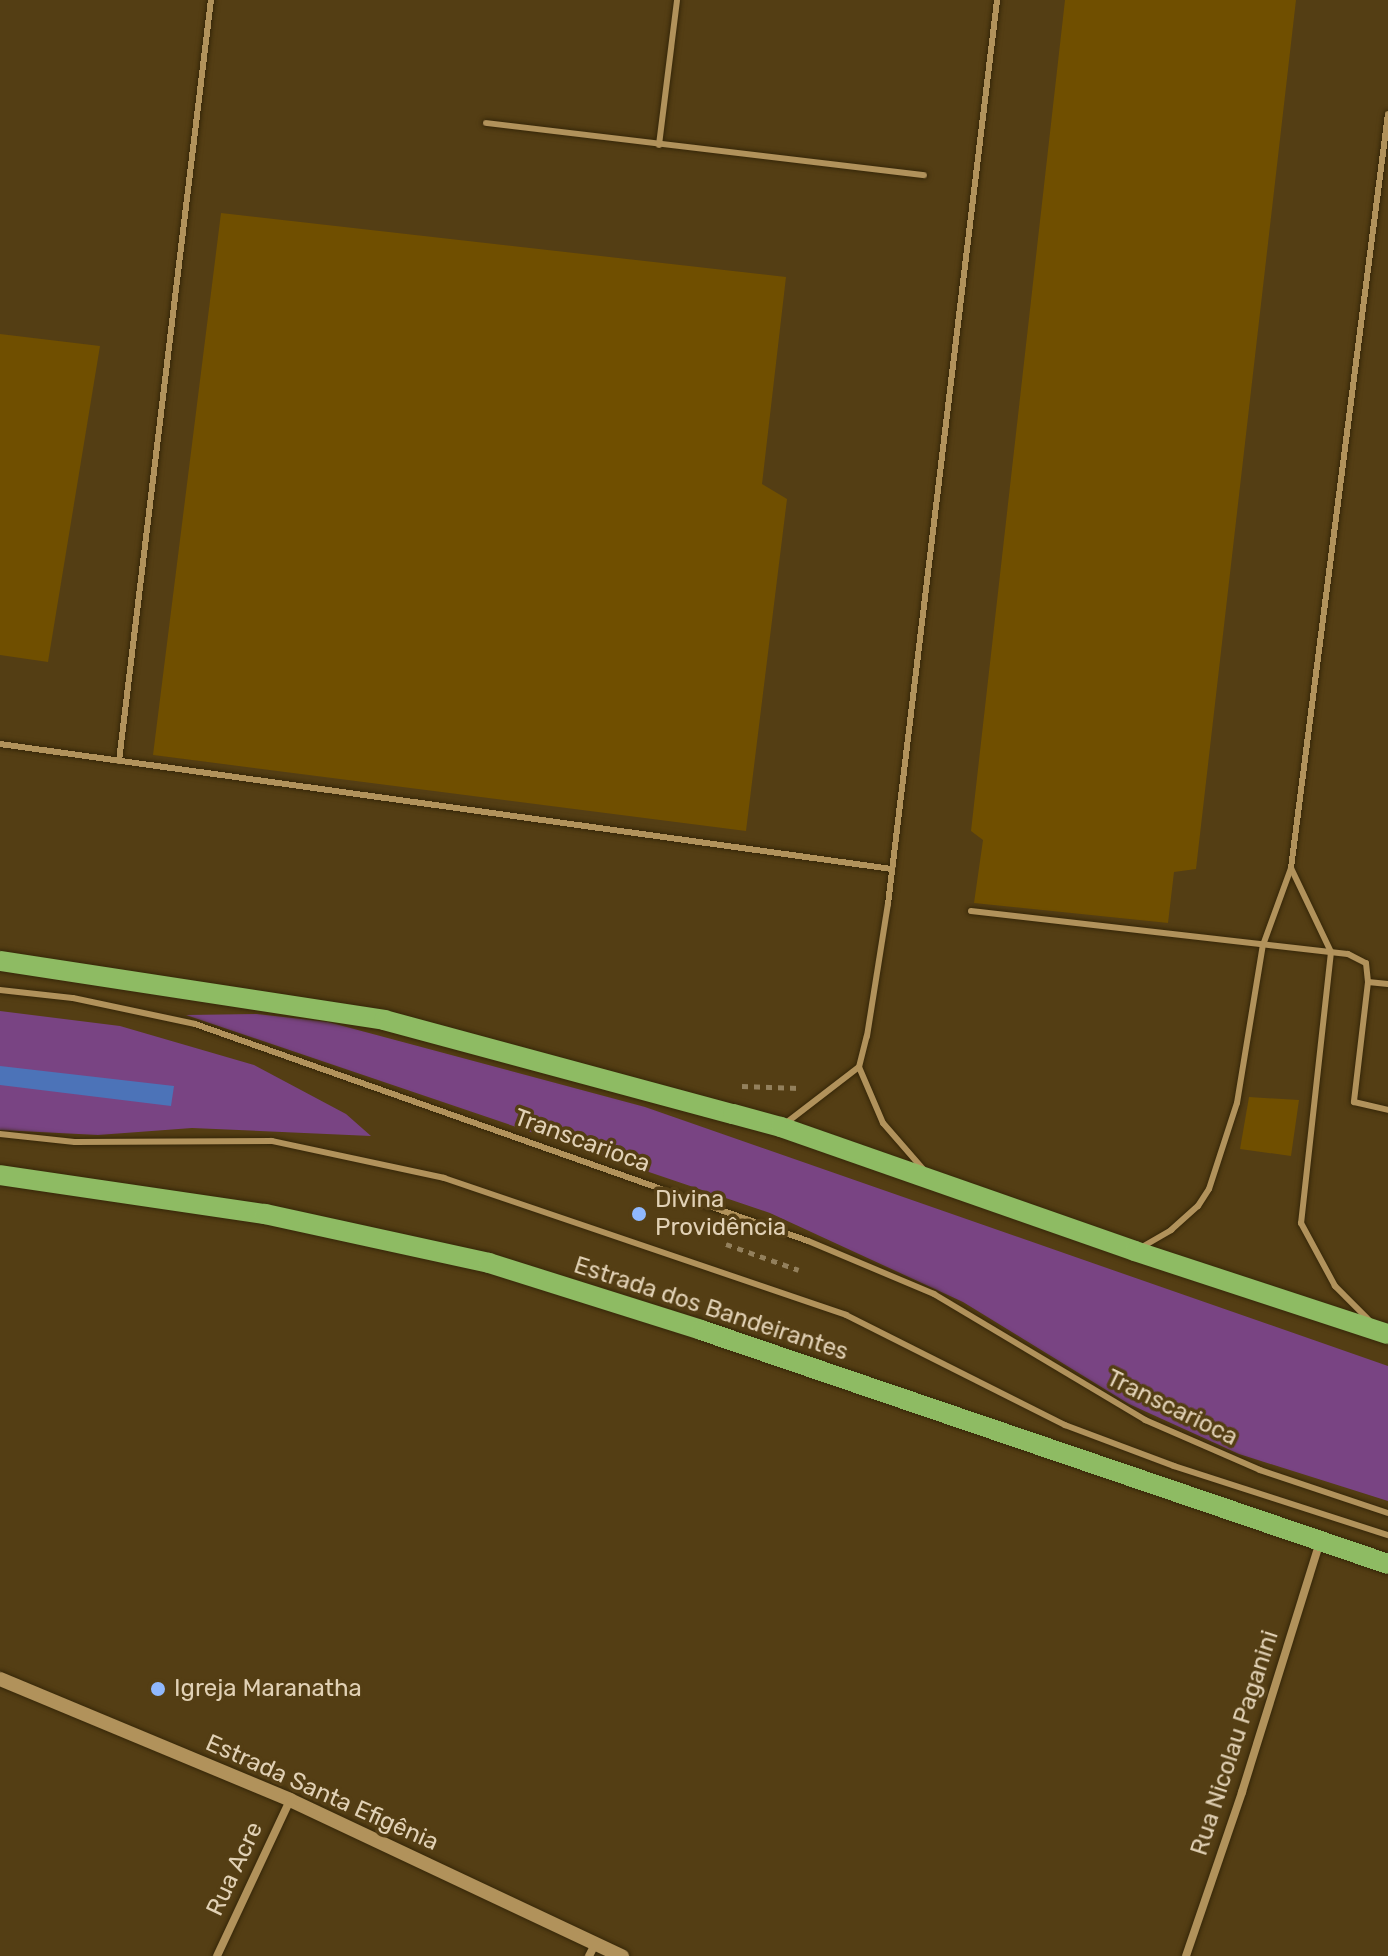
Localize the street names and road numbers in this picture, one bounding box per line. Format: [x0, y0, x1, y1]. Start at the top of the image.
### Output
street label: Transcarioca [510, 1103, 654, 1179]
street label: Estrada dos Bandeirantes [570, 1251, 852, 1367]
street label: Transcarioca [1102, 1364, 1242, 1452]
street label: Rua Nicolau Paganini [1185, 1627, 1285, 1859]
street label: Estrada Santa Efigênia [201, 1729, 443, 1857]
street label: Rua Acre [201, 1817, 269, 1921]

